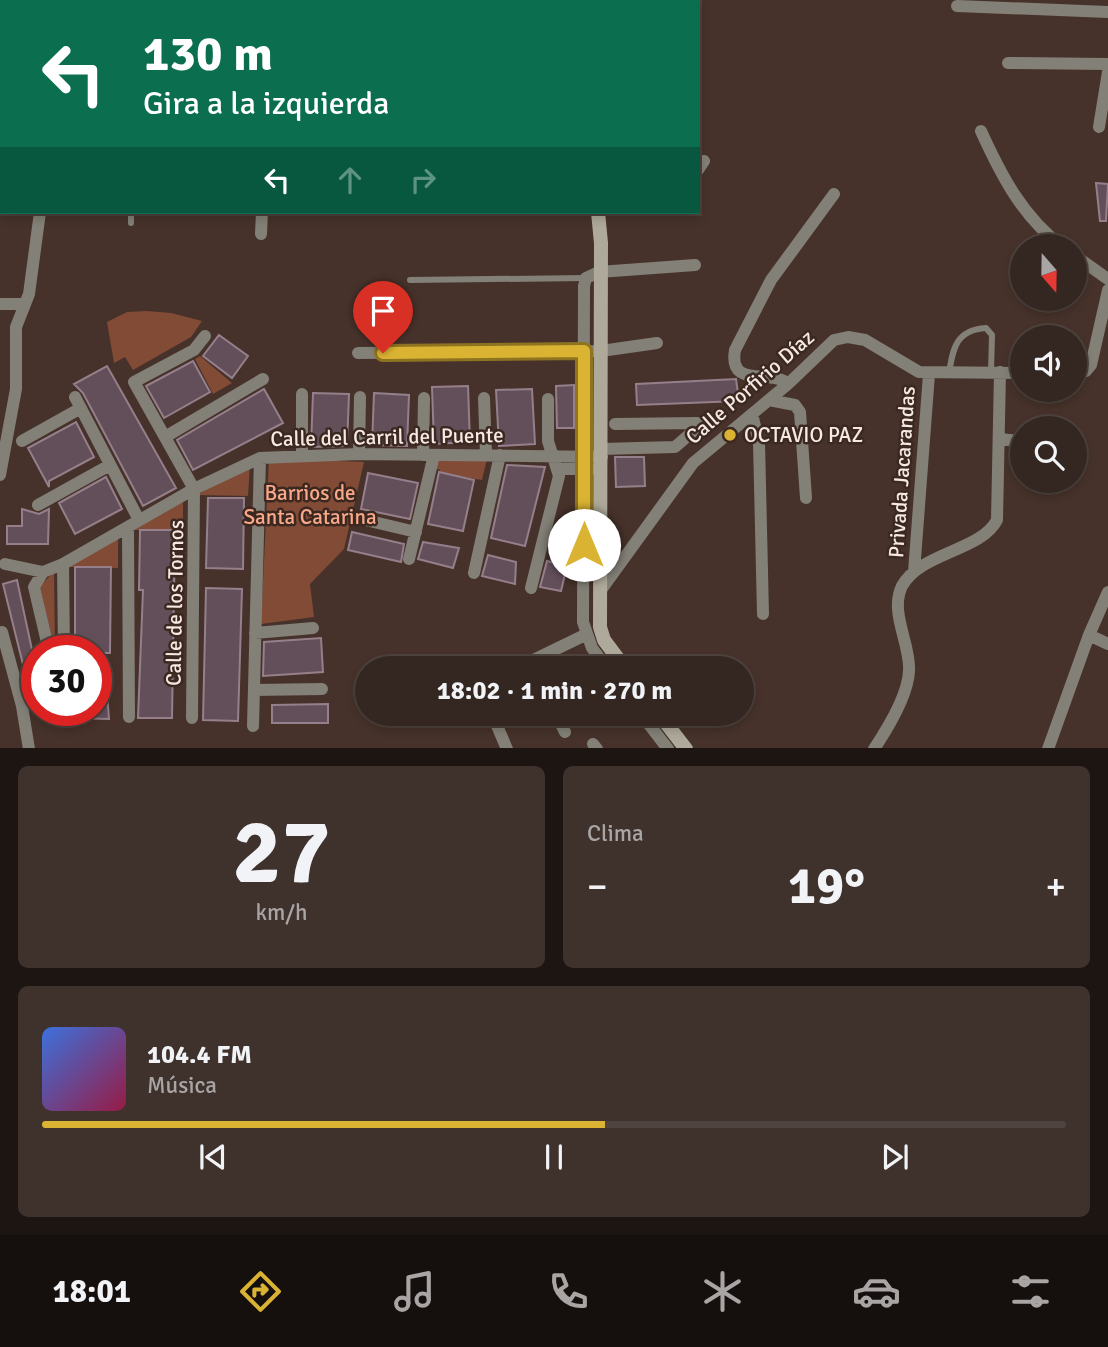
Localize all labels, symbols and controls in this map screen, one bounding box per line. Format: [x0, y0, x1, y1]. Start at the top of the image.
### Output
text: 130 m [143, 24, 273, 84]
icon: left [28, 28, 119, 119]
text: Gira a la izquierda [143, 84, 390, 123]
icon: left [258, 161, 296, 199]
icon: ahead [331, 161, 369, 199]
icon: right [404, 161, 442, 199]
north arrow [1010, 234, 1087, 312]
map controls [1010, 234, 1087, 493]
pin [353, 281, 413, 353]
icon: arrive [364, 292, 402, 330]
street label: Calle Porfirio Díaz [680, 324, 820, 450]
button: sound [1010, 325, 1087, 402]
street label: Privada Jacarandas [883, 385, 921, 559]
button: search [1010, 416, 1087, 493]
street label: Calle del Carril del Puente [270, 422, 504, 452]
place label: OCTAVIO PAZ [744, 422, 863, 448]
marker: OCTAVIO PAZ [722, 427, 738, 443]
park label: Barrios de Santa Catarina [243, 480, 377, 530]
position arrow [547, 508, 621, 582]
street label: Calle de los Tornos [161, 520, 189, 686]
speed limit sign: 30 [21, 635, 112, 726]
text: 18:02 · 1 min · 270 m [437, 675, 672, 707]
text: 27 [232, 796, 331, 909]
text: Clima [587, 819, 644, 848]
text: 19° [788, 854, 865, 918]
text: − [587, 863, 608, 910]
text: + [1045, 863, 1066, 910]
text: km/h [255, 898, 308, 927]
text: 104.4 FM [147, 1039, 252, 1071]
text: Música [147, 1071, 217, 1100]
icon: previous [194, 1138, 232, 1176]
icon: pause [535, 1138, 573, 1176]
icon: next [876, 1138, 914, 1176]
icon: directions [236, 1267, 285, 1316]
icon: music [390, 1267, 439, 1316]
icon: phone [544, 1267, 593, 1316]
icon: climate [698, 1267, 747, 1316]
icon: car [852, 1267, 901, 1316]
icon: filters [1006, 1267, 1055, 1316]
text: 18:01 [53, 1272, 131, 1311]

